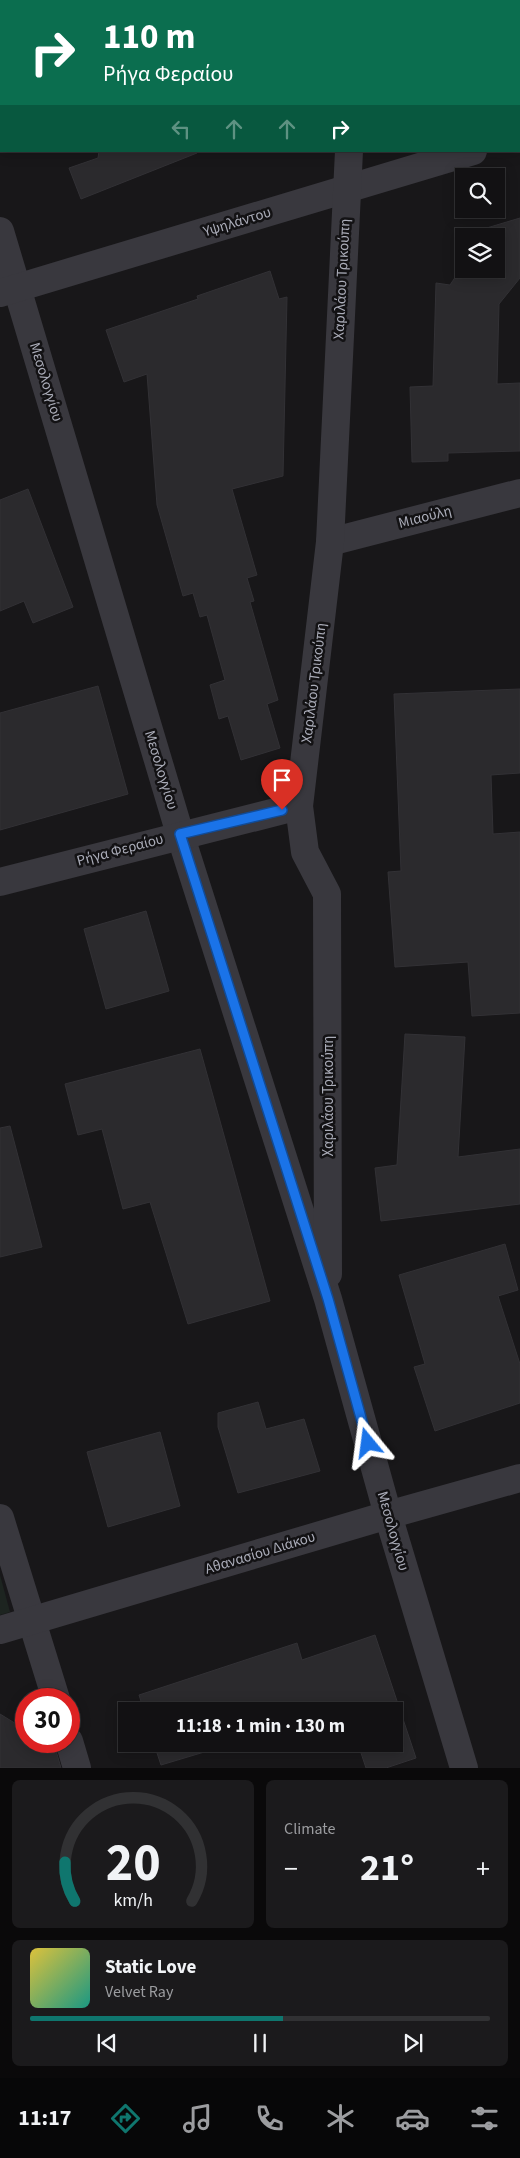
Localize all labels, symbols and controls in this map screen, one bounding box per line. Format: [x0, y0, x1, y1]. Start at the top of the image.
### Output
text: 110 m [103, 12, 195, 62]
icon: right [20, 20, 85, 85]
text: Ρήγα Φεραίου [103, 58, 233, 90]
icon: left [167, 115, 195, 143]
icon: ahead [220, 115, 248, 143]
icon: ahead [273, 115, 301, 143]
icon: right [326, 115, 354, 143]
map controls [455, 168, 505, 278]
button: search [455, 168, 505, 218]
street label: Υψηλάντου [200, 202, 273, 243]
street label: Χαριλάου Τρικούπη [328, 218, 356, 340]
button: layers [455, 228, 505, 278]
street label: Μεσολογγίου [24, 340, 68, 424]
street label: Μιαούλη [396, 500, 454, 534]
street label: Χαριλάου Τρικούπη [296, 622, 332, 744]
street label: Μεσολογγίου [139, 728, 183, 812]
pin [261, 759, 303, 810]
icon: arrive [268, 766, 296, 794]
street label: Ρήγα Φεραίου [74, 828, 166, 872]
street label: Χαριλάου Τρικούπη [318, 1036, 339, 1157]
position arrow [341, 1416, 393, 1468]
street label: Μεσολογγίου [372, 1489, 414, 1573]
street label: Αθανασίου Διάκου [202, 1526, 318, 1580]
speed limit sign: 30 [15, 1688, 80, 1753]
text: 11:18 · 1 min · 130 m [176, 1713, 345, 1740]
text: Climate [284, 1818, 335, 1840]
text: 20 [106, 1827, 160, 1901]
text: 21° [360, 1841, 414, 1895]
text: − [284, 1849, 298, 1889]
text: + [476, 1849, 490, 1889]
text: km/h [113, 1888, 153, 1913]
text: Static Love [105, 1954, 196, 1981]
text: Velvet Ray [105, 1981, 173, 2003]
icon: previous [93, 2029, 121, 2057]
icon: pause [246, 2029, 274, 2057]
icon: next [399, 2029, 427, 2057]
icon: directions [108, 2101, 143, 2136]
icon: music [180, 2101, 215, 2136]
icon: phone [252, 2101, 287, 2136]
icon: climate [323, 2101, 358, 2136]
icon: car [395, 2101, 430, 2136]
icon: filters [467, 2101, 502, 2136]
text: 11:17 [18, 2102, 71, 2134]

